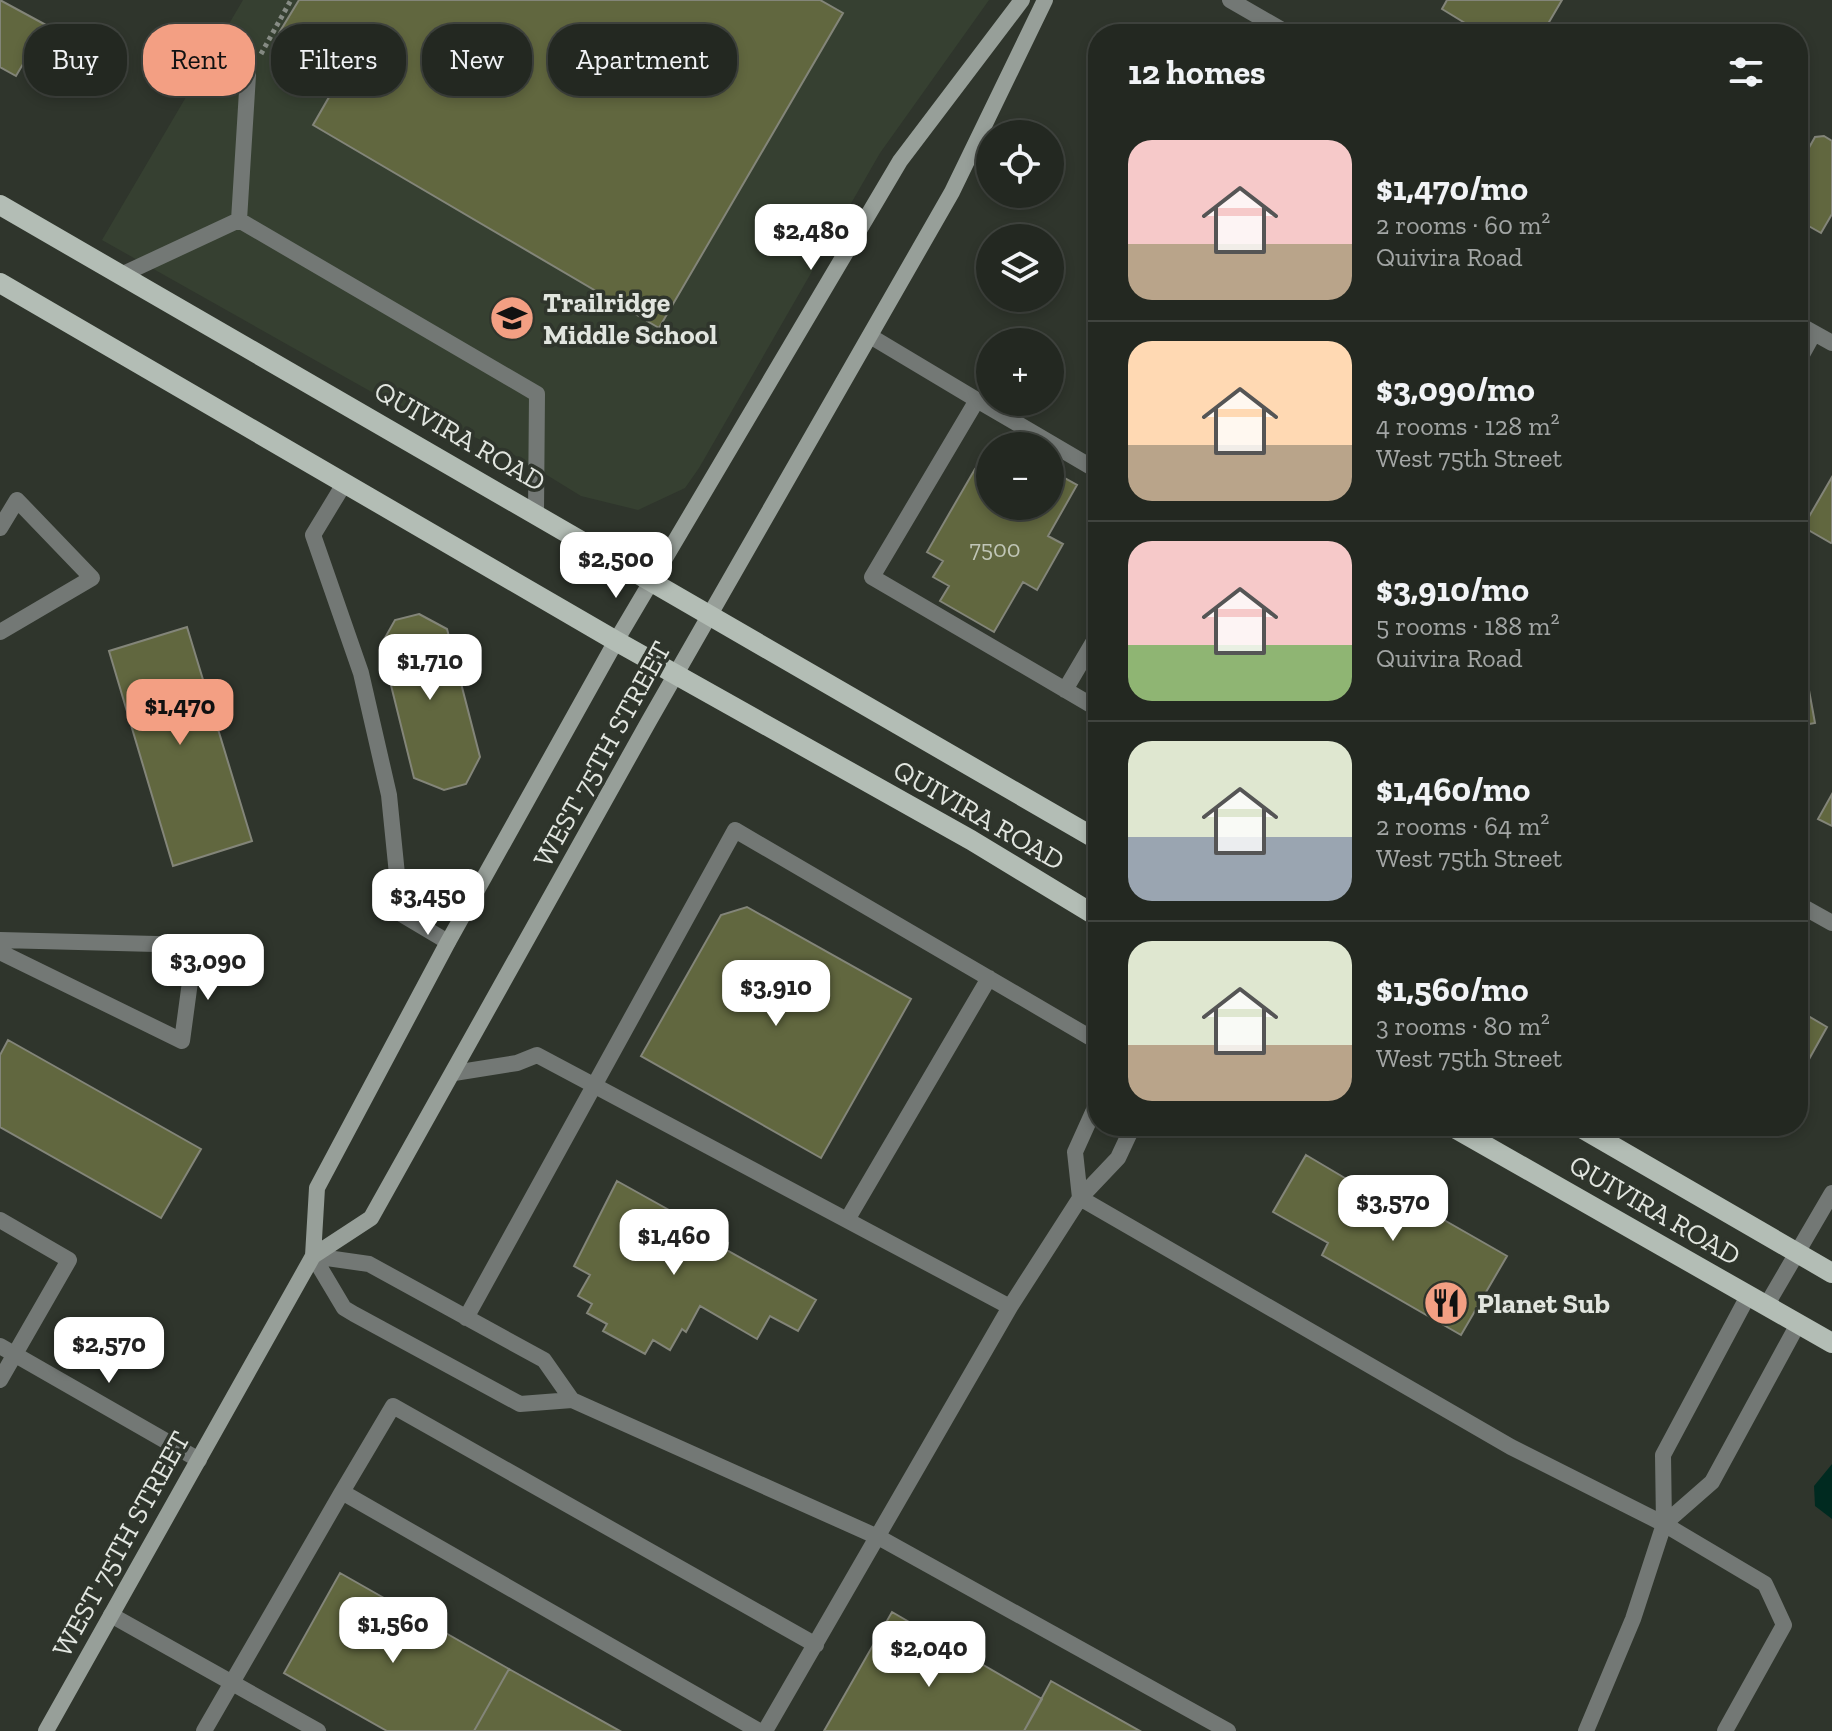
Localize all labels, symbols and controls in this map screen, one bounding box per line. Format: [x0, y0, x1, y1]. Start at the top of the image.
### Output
chip: Buy [24, 24, 127, 96]
chip: Rent [143, 24, 255, 96]
chip: Filters [271, 24, 406, 96]
chip: New [422, 24, 532, 96]
chip: Apartment [548, 24, 737, 96]
icon: filters [1724, 50, 1768, 94]
text: 12 homes [1128, 52, 1266, 93]
map controls [976, 120, 1064, 520]
button: locate [976, 120, 1064, 208]
text: $1,470/mo [1376, 168, 1528, 209]
icon: home [1192, 172, 1288, 268]
pin: $2,480 [746, 204, 876, 272]
text: 2 rooms · 60 m² [1376, 209, 1550, 241]
text: $2,480 [773, 214, 849, 246]
button: layers [976, 224, 1064, 312]
text: Quivira Road [1376, 241, 1522, 273]
place label: Trailridge Middle School [543, 286, 717, 351]
school or university icon: Trailridge Middle School [488, 294, 536, 342]
button: + [976, 328, 1064, 416]
text: $3,090/mo [1376, 369, 1535, 410]
icon: home [1192, 373, 1288, 469]
street label: QUIVIRA ROAD [369, 374, 551, 498]
text: 4 rooms · 128 m² [1376, 410, 1560, 442]
button: − [976, 432, 1064, 520]
text: West 75th Street [1376, 442, 1562, 474]
pin: $2,500 [551, 532, 681, 600]
house number: 7500 [969, 534, 1021, 563]
text: $2,500 [578, 542, 654, 574]
text: $3,910/mo [1376, 569, 1529, 610]
icon: home [1192, 573, 1288, 669]
text: 5 rooms · 188 m² [1376, 610, 1559, 642]
pin: $1,710 [365, 634, 495, 702]
street label: WEST 75TH STREET [526, 635, 678, 873]
text: Quivira Road [1376, 642, 1522, 674]
text: $1,710 [397, 644, 463, 676]
pin: $1,470 [115, 679, 245, 747]
text: $1,470 [144, 689, 216, 721]
street label: QUIVIRA ROAD [888, 753, 1070, 877]
text: $1,460/mo [1376, 769, 1530, 810]
icon: home [1192, 773, 1288, 869]
text: 2 rooms · 64 m² [1376, 810, 1549, 842]
text: West 75th Street [1376, 842, 1562, 874]
pin: $3,450 [363, 869, 493, 937]
text: $3,450 [390, 879, 466, 911]
pin: $3,090 [143, 934, 273, 1002]
text: $3,090 [170, 944, 246, 976]
pin: $3,910 [711, 960, 841, 1028]
text: $1,560/mo [1376, 969, 1529, 1010]
text: $3,910 [740, 970, 812, 1002]
icon: home [1192, 973, 1288, 1069]
text: 3 rooms · 80 m² [1376, 1010, 1550, 1042]
text: West 75th Street [1376, 1042, 1562, 1074]
street label: QUIVIRA ROAD [1564, 1148, 1746, 1272]
pin: $3,570 [1328, 1175, 1458, 1243]
text: $3,570 [1356, 1185, 1430, 1217]
pin: $1,460 [609, 1209, 739, 1277]
text: $1,460 [638, 1219, 710, 1251]
restaurant icon: Planet Sub [1422, 1279, 1470, 1327]
place label: Planet Sub [1477, 1287, 1610, 1320]
pin: $2,570 [44, 1317, 174, 1385]
text: $2,570 [72, 1327, 146, 1359]
street label: WEST 75TH STREET [45, 1425, 197, 1663]
pin: $1,560 [328, 1597, 458, 1665]
text: $1,560 [357, 1607, 429, 1639]
pin: $2,040 [864, 1621, 994, 1689]
text: $2,040 [890, 1631, 968, 1663]

